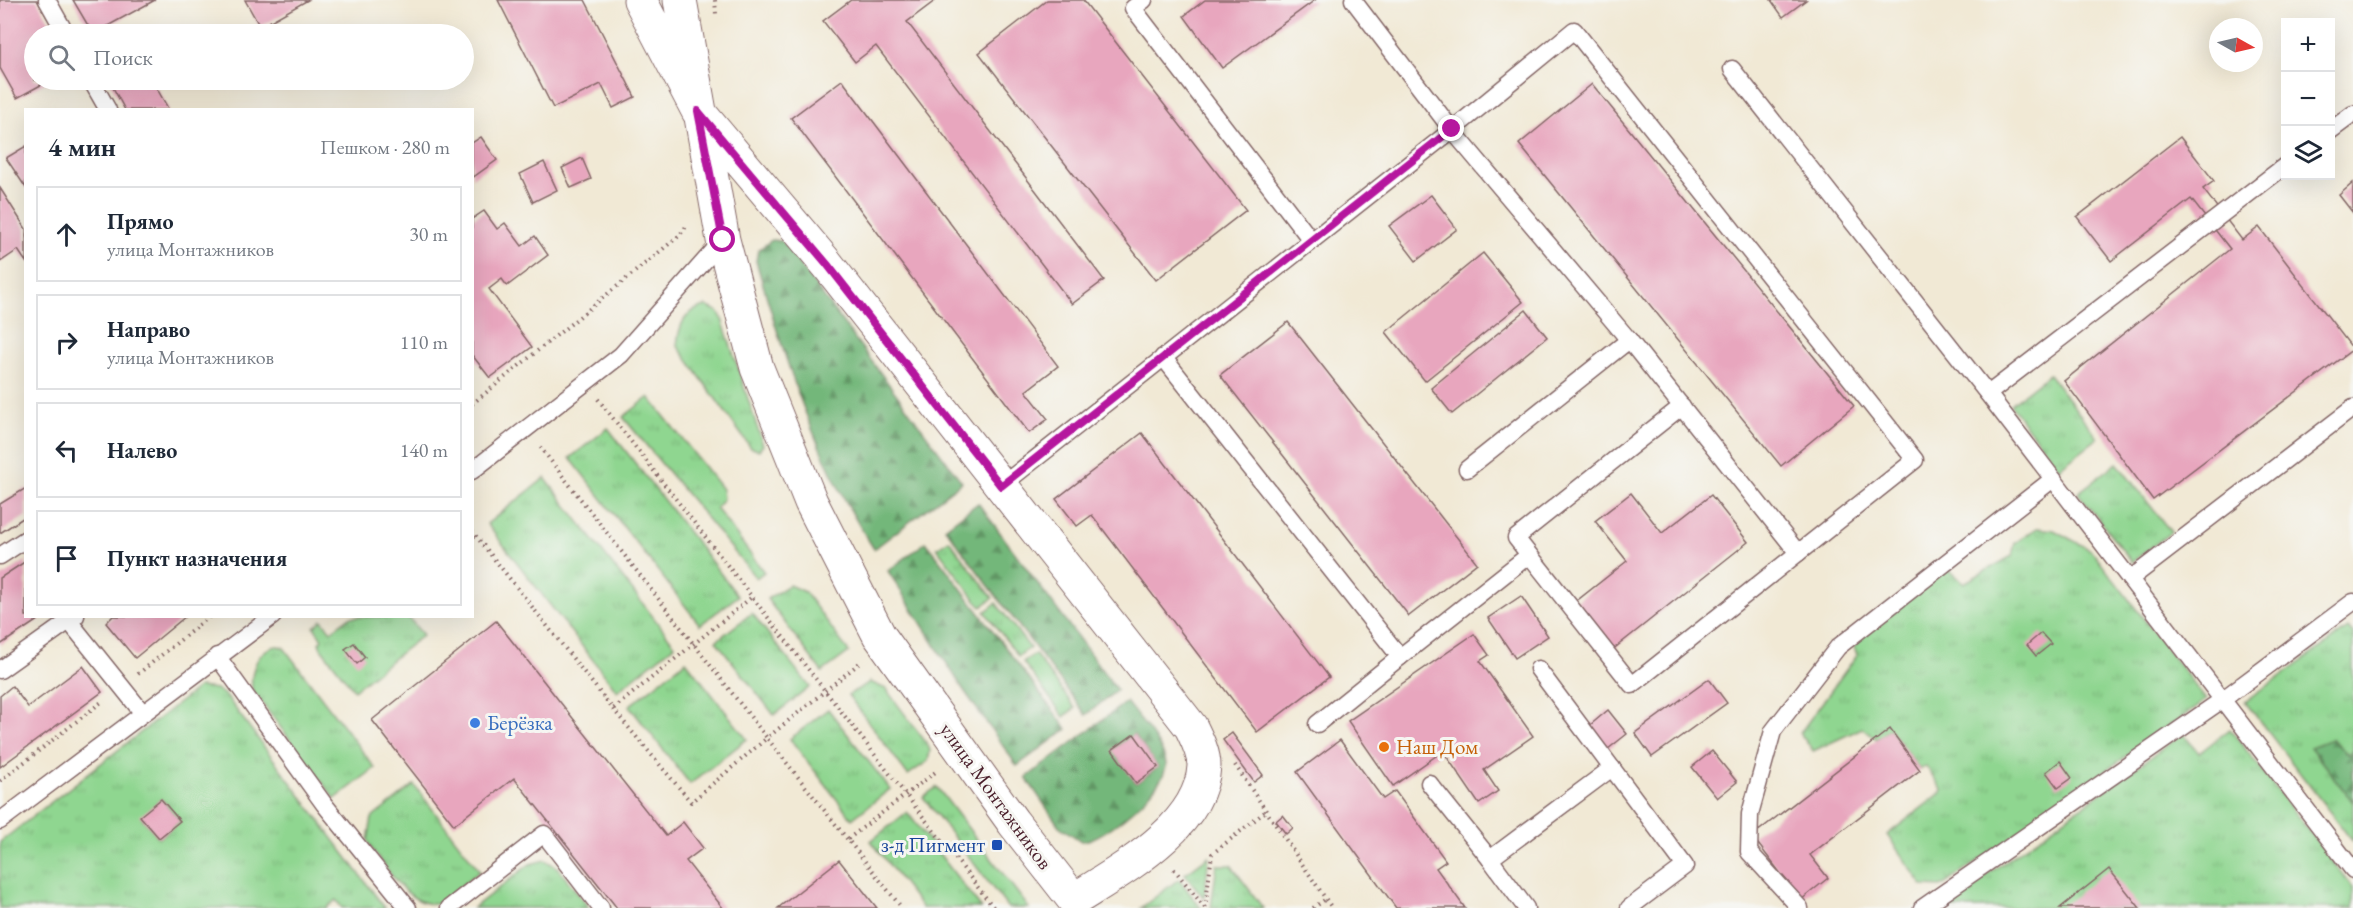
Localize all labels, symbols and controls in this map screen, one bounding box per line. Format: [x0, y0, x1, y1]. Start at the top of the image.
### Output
north arrow [2209, 18, 2263, 72]
map controls [2281, 18, 2335, 180]
button: + [2281, 18, 2335, 72]
search box [24, 24, 474, 90]
icon: search [45, 41, 78, 74]
text: Поиск [93, 43, 153, 72]
button: − [2281, 72, 2335, 126]
route end [1438, 115, 1464, 141]
button: layers [2281, 126, 2335, 180]
text: 4 мин [48, 130, 116, 164]
text: Пешком · 280 m [320, 134, 450, 160]
text: Прямо [107, 207, 174, 236]
icon: ahead [50, 218, 83, 251]
text: 30 m [409, 221, 448, 247]
route start [709, 226, 735, 252]
text: улица Монтажников [107, 236, 274, 262]
text: Направо [107, 315, 190, 344]
icon: right [50, 326, 83, 359]
text: 110 m [400, 329, 448, 355]
text: улица Монтажников [107, 344, 274, 370]
icon: left [50, 434, 83, 467]
text: Налево [107, 436, 177, 465]
text: 140 m [400, 437, 448, 463]
icon: arrive [50, 542, 83, 575]
text: Пункт назначения [107, 544, 287, 573]
place label: Берёзка [487, 709, 553, 736]
marker: Берёзка [468, 716, 482, 730]
street label: улица Монтажников [934, 717, 1059, 875]
place label: Наш Дом [1396, 733, 1478, 760]
marker: Наш Дом [1377, 740, 1391, 754]
place label: з-д Пигмент [881, 831, 985, 858]
marker: з-д Пигмент [990, 838, 1004, 852]

